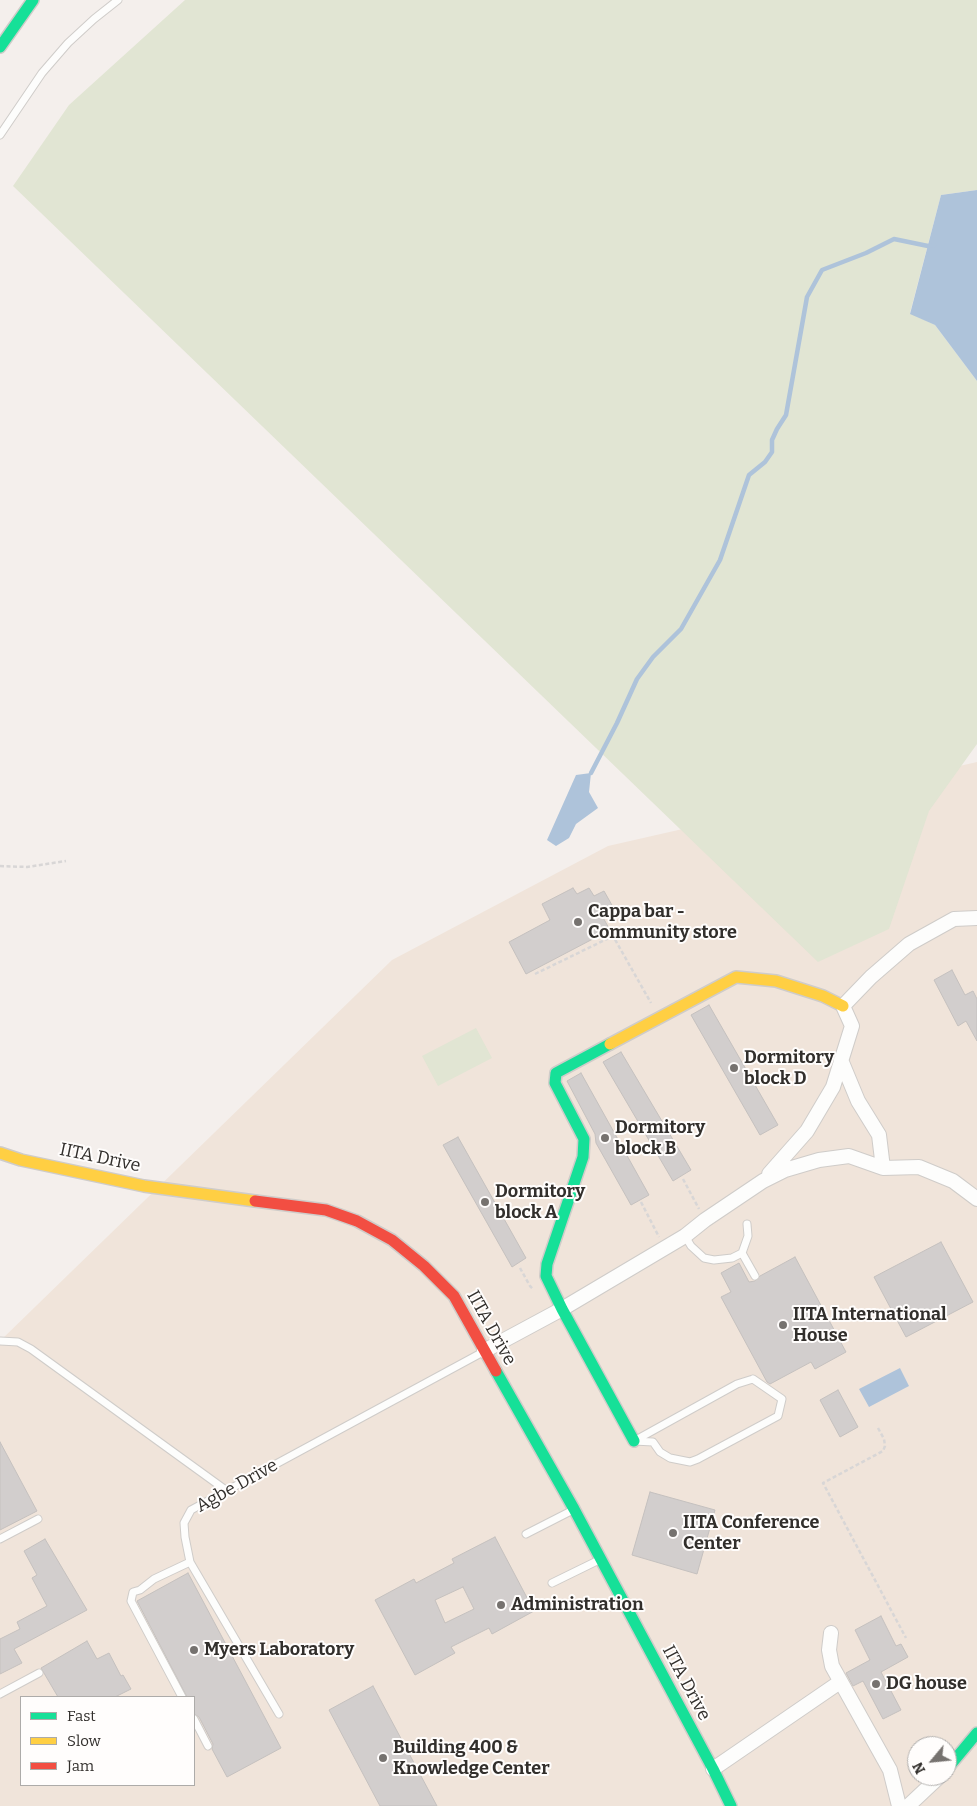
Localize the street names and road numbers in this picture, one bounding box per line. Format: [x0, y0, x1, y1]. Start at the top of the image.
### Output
street label: IITA Drive [58, 1139, 142, 1177]
street label: IITA Drive [462, 1287, 520, 1369]
street label: Agbe Drive [192, 1455, 282, 1517]
street label: IITA Drive [657, 1642, 715, 1724]

